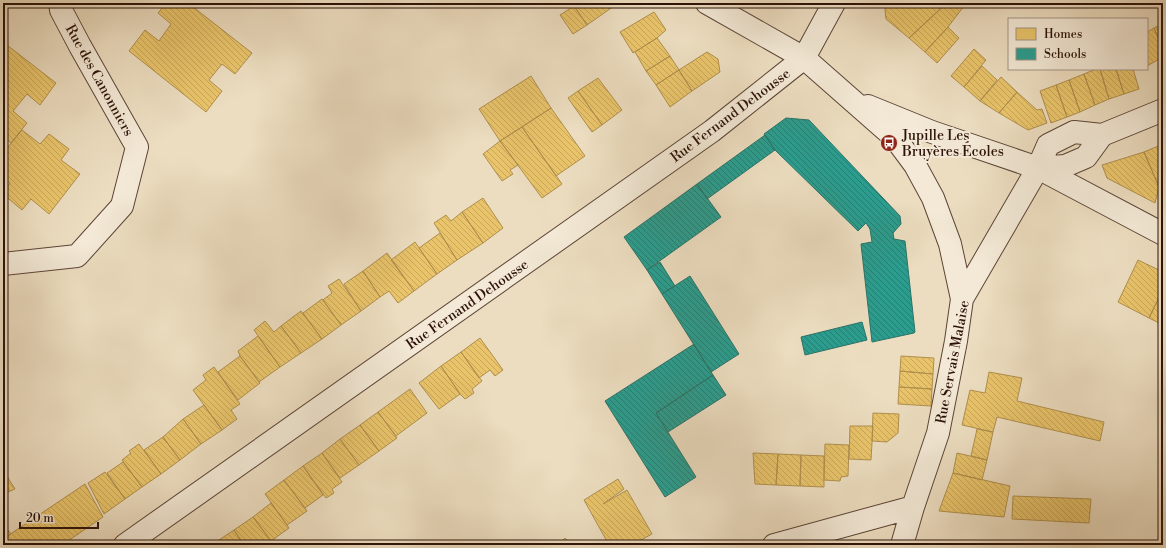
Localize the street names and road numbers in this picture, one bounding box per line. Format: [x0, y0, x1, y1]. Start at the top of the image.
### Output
street label: Rue des Canonniers [61, 21, 137, 140]
street label: Rue Fernand Dehousse [667, 65, 794, 167]
street label: Rue Fernand Dehousse [403, 256, 532, 354]
street label: Rue Servais Malaise [932, 299, 974, 425]

